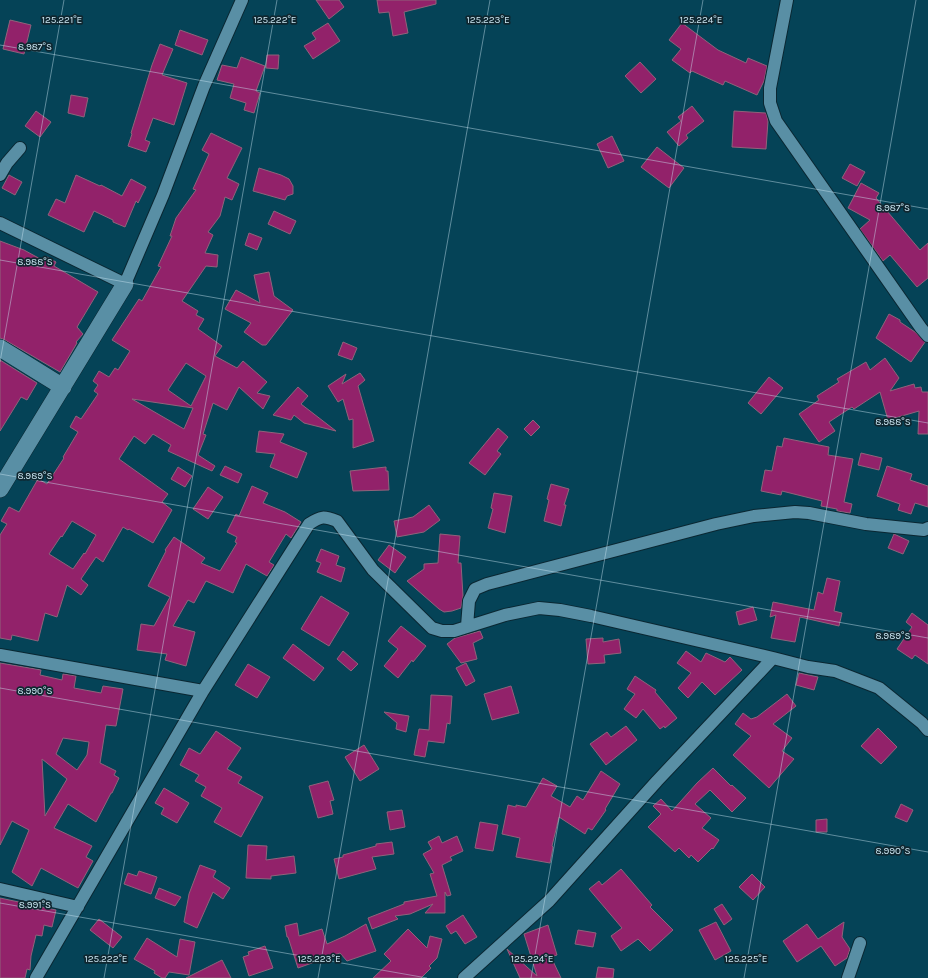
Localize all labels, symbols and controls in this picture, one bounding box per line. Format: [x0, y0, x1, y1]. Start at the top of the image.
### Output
text: 125.221°E [42, 14, 82, 26]
text: 125.222°E [254, 14, 296, 26]
text: 125.223°E [466, 14, 510, 26]
text: 125.224°E [680, 14, 722, 26]
text: 8.987°S [18, 41, 52, 53]
text: 8.987°S [876, 202, 910, 214]
text: 8.988°S [17, 256, 53, 268]
text: 8.988°S [875, 416, 911, 428]
text: 8.989°S [17, 470, 53, 482]
text: 8.989°S [875, 630, 911, 642]
text: 8.990°S [18, 685, 52, 697]
text: 8.990°S [876, 845, 910, 857]
text: 8.991°S [19, 899, 51, 911]
text: 125.222°E [85, 953, 127, 965]
text: 125.223°E [297, 953, 341, 965]
text: 125.224°E [511, 953, 553, 965]
text: 125.225°E [725, 953, 767, 965]

